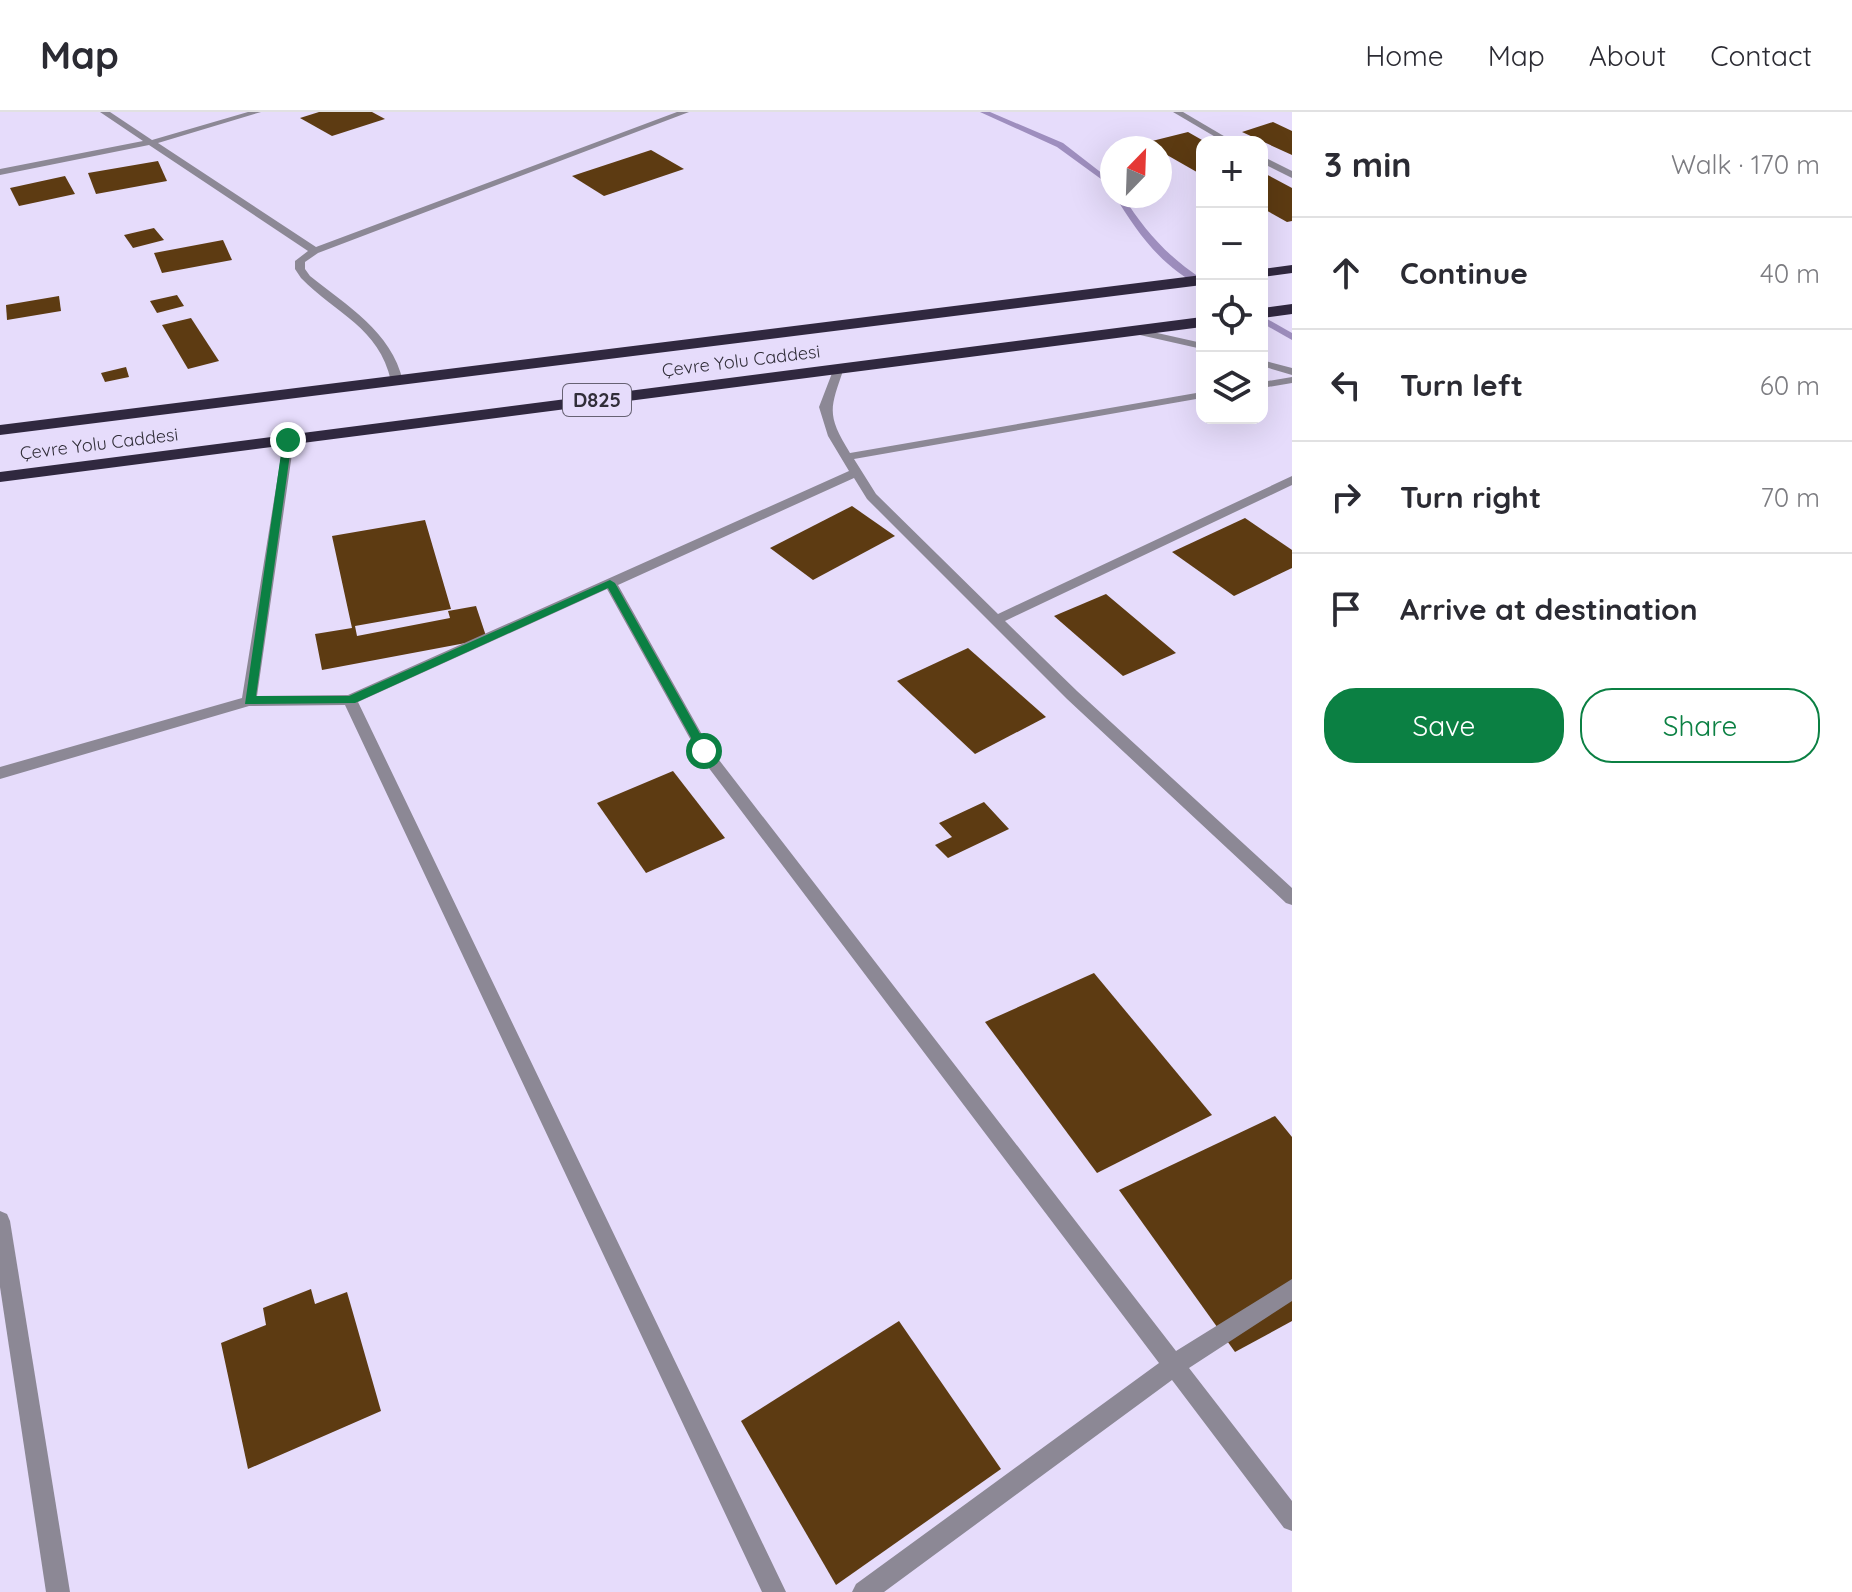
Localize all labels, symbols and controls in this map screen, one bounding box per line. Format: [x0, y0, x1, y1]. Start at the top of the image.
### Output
text: Map [40, 31, 119, 79]
text: Home [1365, 38, 1444, 73]
text: Map [1488, 38, 1545, 73]
text: About [1589, 38, 1666, 73]
text: Contact [1710, 38, 1812, 73]
north arrow [1100, 136, 1172, 208]
map controls [1196, 136, 1268, 424]
button: + [1196, 136, 1268, 208]
text: 3 min [1324, 143, 1411, 186]
text: Walk · 170 m [1671, 148, 1820, 181]
button: − [1196, 208, 1268, 280]
icon: ahead [1324, 251, 1368, 295]
text: Continue [1400, 254, 1528, 292]
text: 40 m [1760, 257, 1820, 290]
button: locate [1196, 280, 1268, 352]
street label: Çevre Yolu Caddesi [660, 339, 821, 382]
button: layers [1196, 352, 1268, 424]
icon: left [1324, 363, 1368, 407]
text: Turn left [1400, 366, 1523, 404]
text: 60 m [1760, 369, 1820, 402]
road number: D825 [563, 384, 631, 416]
street label: Çevre Yolu Caddesi [18, 422, 179, 465]
route end [270, 422, 306, 458]
icon: right [1324, 475, 1368, 519]
text: Turn right [1400, 478, 1541, 516]
text: 70 m [1760, 481, 1820, 514]
icon: arrive [1324, 587, 1368, 631]
text: Arrive at destination [1400, 590, 1698, 628]
button: Save [1324, 688, 1564, 763]
button: Share [1580, 688, 1820, 763]
route start [686, 733, 722, 769]

